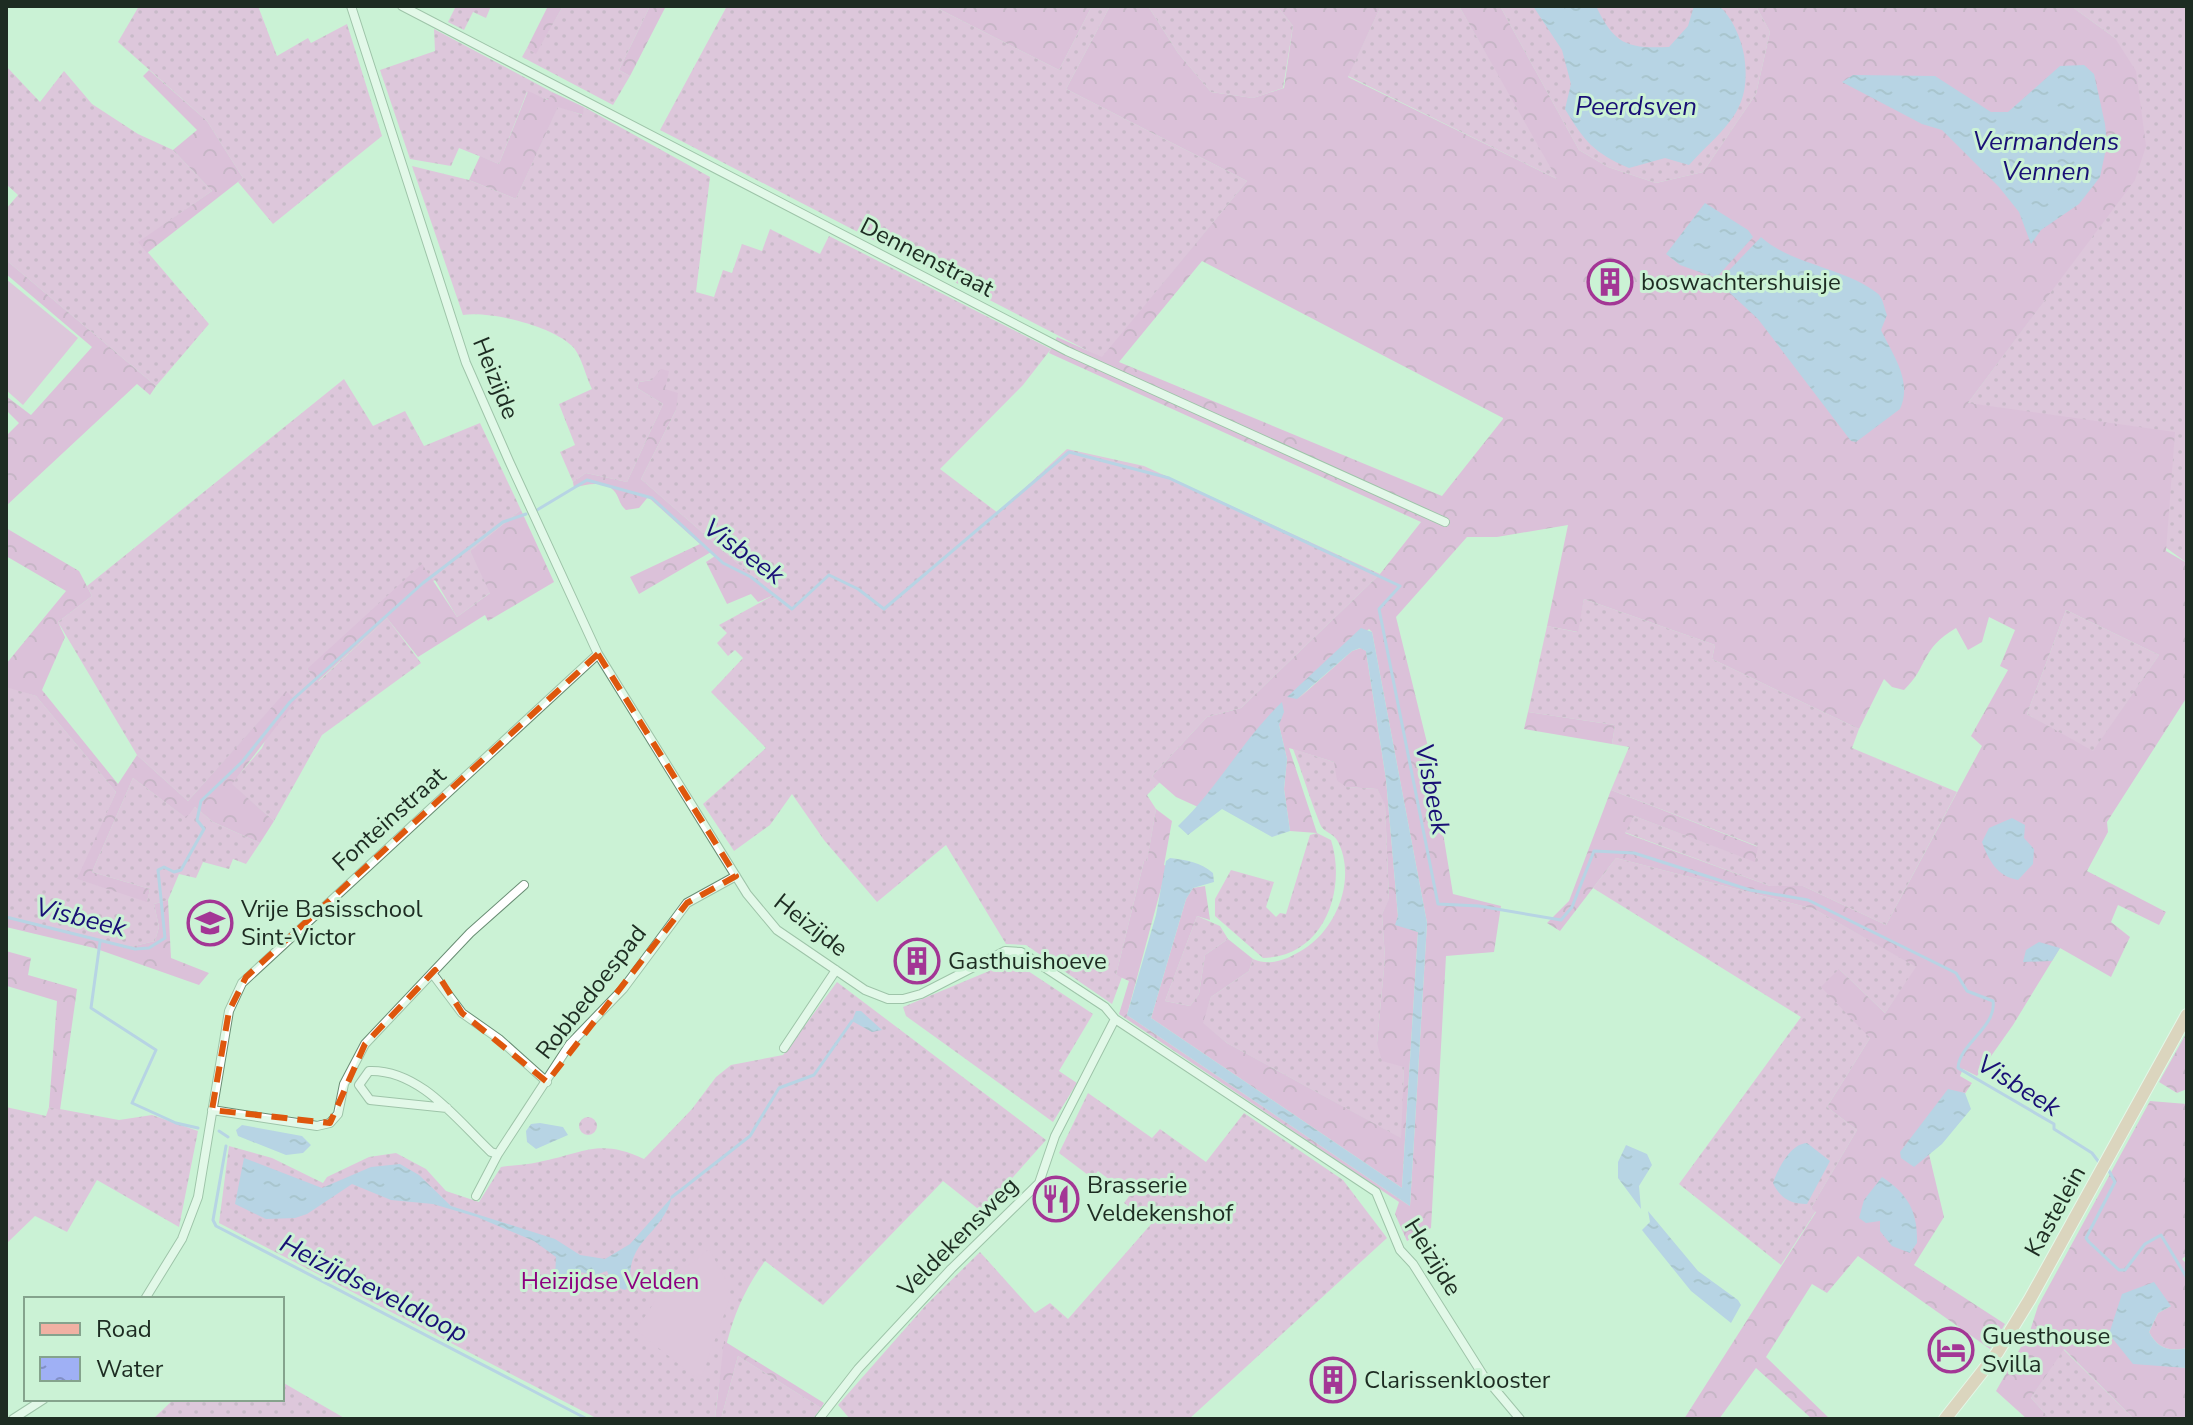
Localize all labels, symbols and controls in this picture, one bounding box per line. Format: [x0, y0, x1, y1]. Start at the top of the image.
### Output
water label: Peerdsven [1575, 89, 1697, 124]
water label: Vermandens Vennen [1973, 124, 2119, 189]
street label: Dennenstraat [855, 210, 1000, 305]
building icon: boswachtershuisje [1586, 258, 1634, 306]
place label: boswachtershuisje [1641, 266, 1841, 298]
street label: Heizijde [465, 332, 527, 424]
water label: Visbeek [696, 510, 792, 593]
water label: Visbeek [1407, 740, 1459, 839]
street label: Fonteinstraat [326, 759, 453, 878]
street label: Heizijde [767, 886, 855, 964]
water label: Visbeek [32, 889, 131, 946]
place label: Vrije Basisschool Sint-Victor [240, 893, 423, 953]
school or university icon: Vrije Basisschool Sint-Victor [186, 899, 234, 947]
street label: Robbedoespad [528, 918, 654, 1066]
building icon: Gasthuishoeve [893, 937, 941, 985]
place label: Gasthuishoeve [948, 945, 1107, 977]
water label: Visbeek [1970, 1046, 2068, 1125]
street label: Kastelein [2017, 1160, 2093, 1262]
place label: Brasserie Veldekenshof [1086, 1169, 1234, 1229]
street label: Veldekensweg [890, 1170, 1025, 1305]
restaurant icon: Brasserie Veldekenshof [1032, 1175, 1080, 1223]
street label: Heizijde [1397, 1212, 1469, 1302]
water label: Heizijdseveldloop [274, 1226, 474, 1351]
park label: Heizijdse Velden [521, 1265, 699, 1297]
legend [24, 1297, 284, 1401]
text: Road [96, 1313, 152, 1345]
place label: Guesthouse Svilla [1982, 1320, 2110, 1380]
hotel icon: Guesthouse Svilla [1927, 1326, 1975, 1374]
text: Water [96, 1353, 164, 1385]
building icon: Clarissenklooster [1309, 1356, 1357, 1404]
place label: Clarissenklooster [1364, 1364, 1551, 1396]

